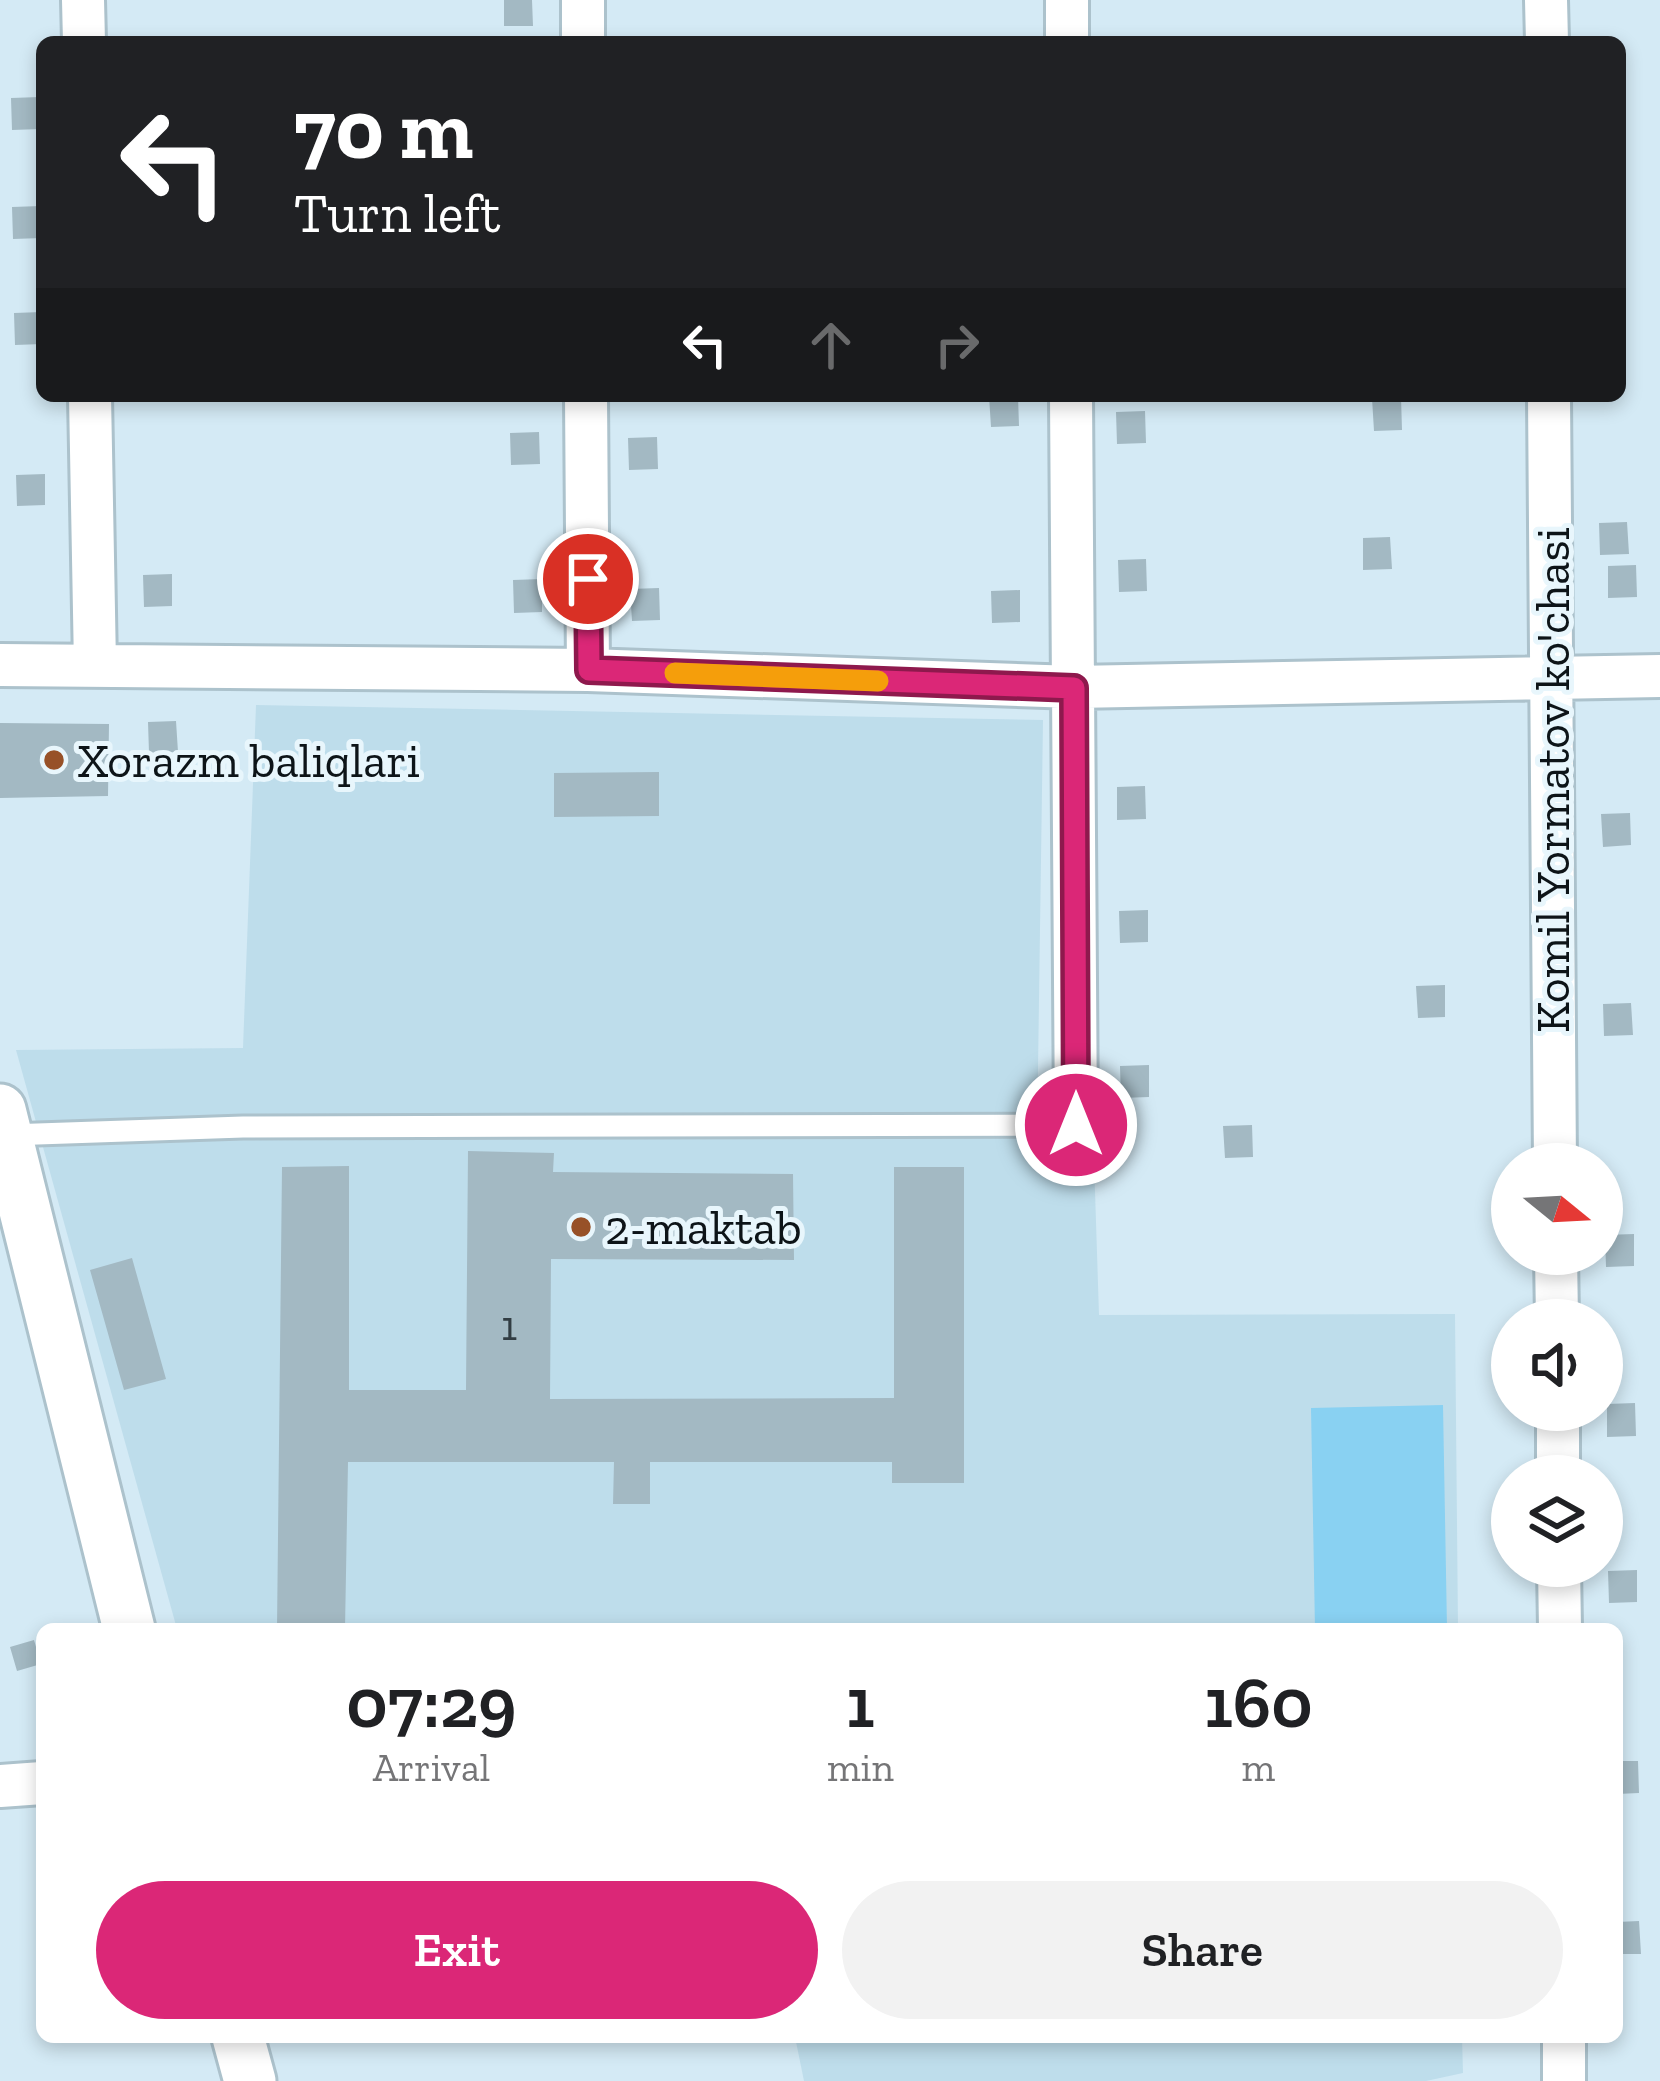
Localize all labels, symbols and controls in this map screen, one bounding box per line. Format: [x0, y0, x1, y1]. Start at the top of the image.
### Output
text: 70 m [294, 79, 473, 180]
icon: left [96, 84, 252, 240]
text: Turn left [294, 181, 501, 246]
icon: left [672, 312, 738, 378]
icon: ahead [798, 312, 864, 378]
icon: right [924, 312, 990, 378]
street label: Komil Yormatov ko'chasi [1524, 527, 1581, 1033]
pin [537, 528, 639, 630]
icon: arrive [555, 546, 621, 612]
place label: Xorazm baliqlari [78, 732, 420, 789]
marker: Xorazm baliqlari [41, 747, 67, 773]
position arrow [1013, 1062, 1139, 1188]
north arrow [1491, 1143, 1623, 1275]
map controls [1491, 1143, 1623, 1587]
place label: 2-maktab [605, 1199, 802, 1256]
marker: 2-maktab [568, 1214, 594, 1240]
button: sound [1491, 1299, 1623, 1431]
house number: 1 [501, 1300, 517, 1351]
button: layers [1491, 1455, 1623, 1587]
text: 07:29 [346, 1659, 517, 1745]
text: 1 [846, 1659, 875, 1745]
text: 160 [1204, 1659, 1313, 1745]
text: Arrival [373, 1744, 490, 1791]
text: min [827, 1744, 894, 1791]
text: m [1242, 1744, 1275, 1791]
button: Exit [96, 1881, 818, 2019]
button: Share [842, 1881, 1563, 2019]

